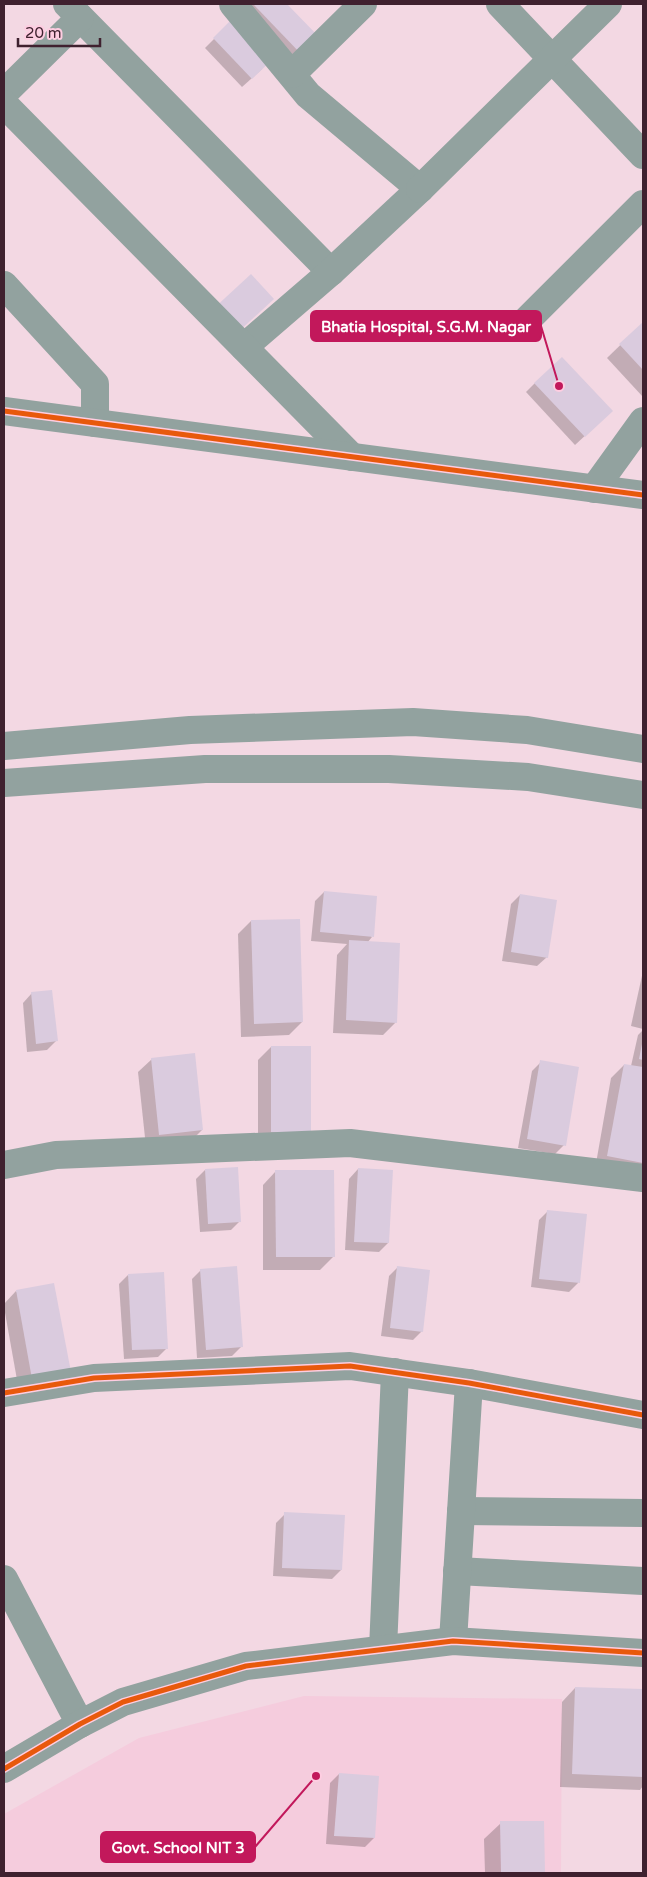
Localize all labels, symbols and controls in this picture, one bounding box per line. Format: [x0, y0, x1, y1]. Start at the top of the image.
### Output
scale bar [18, 15, 100, 47]
text: 20 m [25, 24, 62, 42]
callout: Bhatia Hospital, S.G.M. Nagar [311, 311, 541, 341]
text: Bhatia Hospital, S.G.M. Nagar [321, 318, 531, 337]
callout: Govt. School NIT 3 [101, 1832, 255, 1862]
text: Govt. School NIT 3 [111, 1839, 245, 1857]

